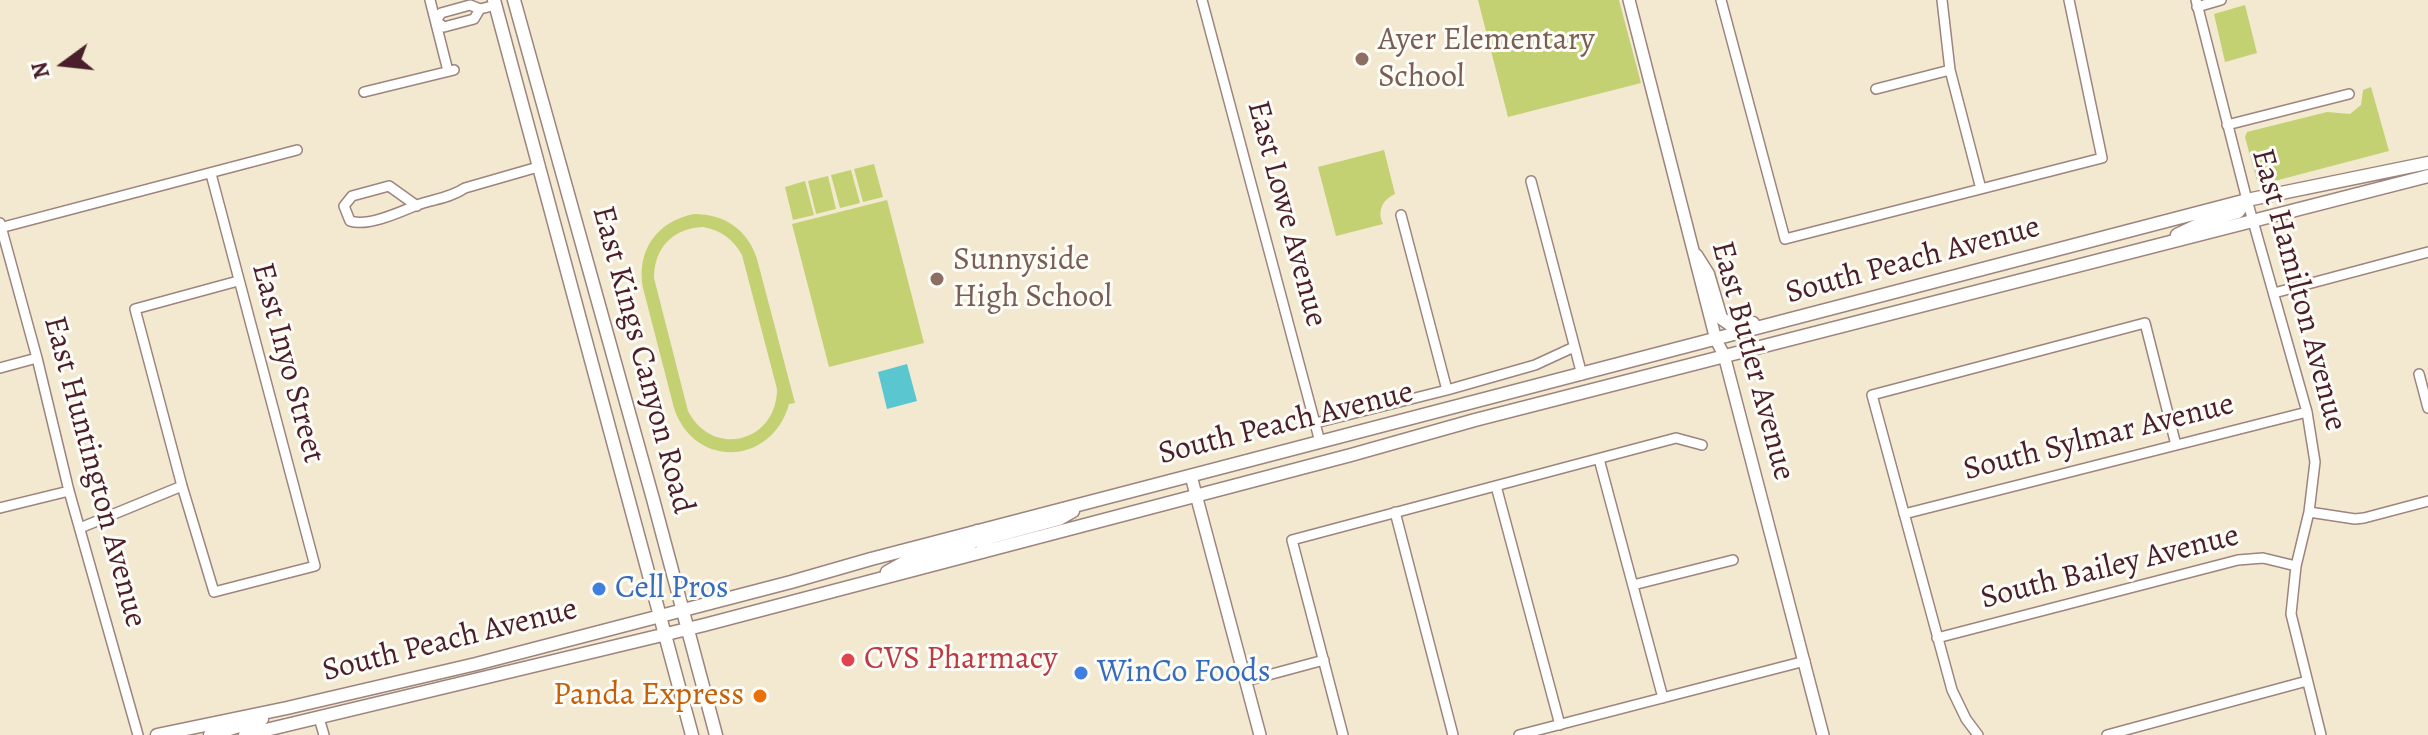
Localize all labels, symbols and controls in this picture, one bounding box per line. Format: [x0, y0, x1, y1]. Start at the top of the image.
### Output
place label: Ayer Elementary School [1378, 22, 1595, 97]
north arrow [24, 24, 104, 104]
marker: Ayer Elementary School [1353, 50, 1371, 68]
text: N [24, 59, 57, 82]
street label: East Lowe Avenue [1237, 97, 1335, 331]
street label: East Hamilton Avenue [2242, 145, 2354, 435]
street label: East Kings Canyon Road [582, 202, 702, 518]
street label: South Peach Avenue [1782, 209, 2044, 313]
street label: East Butler Avenue [1702, 237, 1802, 485]
place label: Sunnyside High School [953, 242, 1112, 317]
street label: East Inyo Street [242, 259, 332, 467]
marker: Sunnyside High School [928, 270, 946, 288]
street label: East Huntington Avenue [34, 312, 154, 632]
street label: South Peach Avenue [1155, 374, 1417, 474]
street label: South Sylmar Avenue [1960, 386, 2238, 490]
street label: South Bailey Avenue [1977, 517, 2243, 619]
place label: Cell Pros [615, 570, 729, 608]
marker: Cell Pros [590, 580, 608, 598]
street label: South Peach Avenue [319, 591, 581, 691]
place label: CVS Pharmacy [864, 641, 1058, 679]
marker: CVS Pharmacy [839, 651, 857, 669]
place label: WinCo Foods [1097, 654, 1271, 692]
marker: WinCo Foods [1072, 664, 1090, 682]
place label: Panda Express [553, 677, 744, 715]
marker: Panda Express [751, 687, 769, 705]

